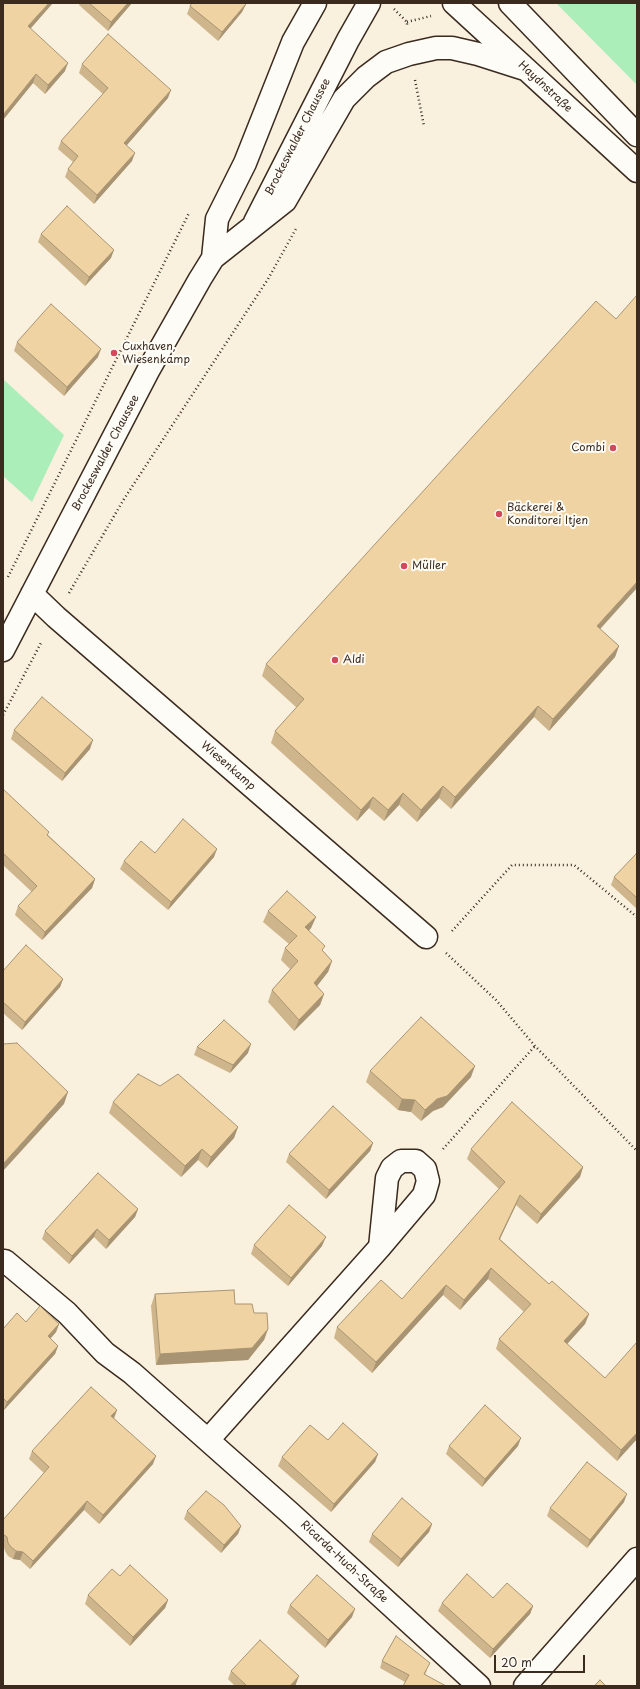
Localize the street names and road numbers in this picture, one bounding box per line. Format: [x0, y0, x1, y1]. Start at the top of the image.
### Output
street label: Haydnstraße [515, 59, 575, 115]
street label: Brockeswalder Chaussee [263, 76, 333, 198]
street label: Brockeswalder Chaussee [70, 392, 142, 514]
street label: Wiesenkamp [198, 739, 258, 793]
street label: Ricarda-Huch-Straße [298, 1518, 390, 1606]

